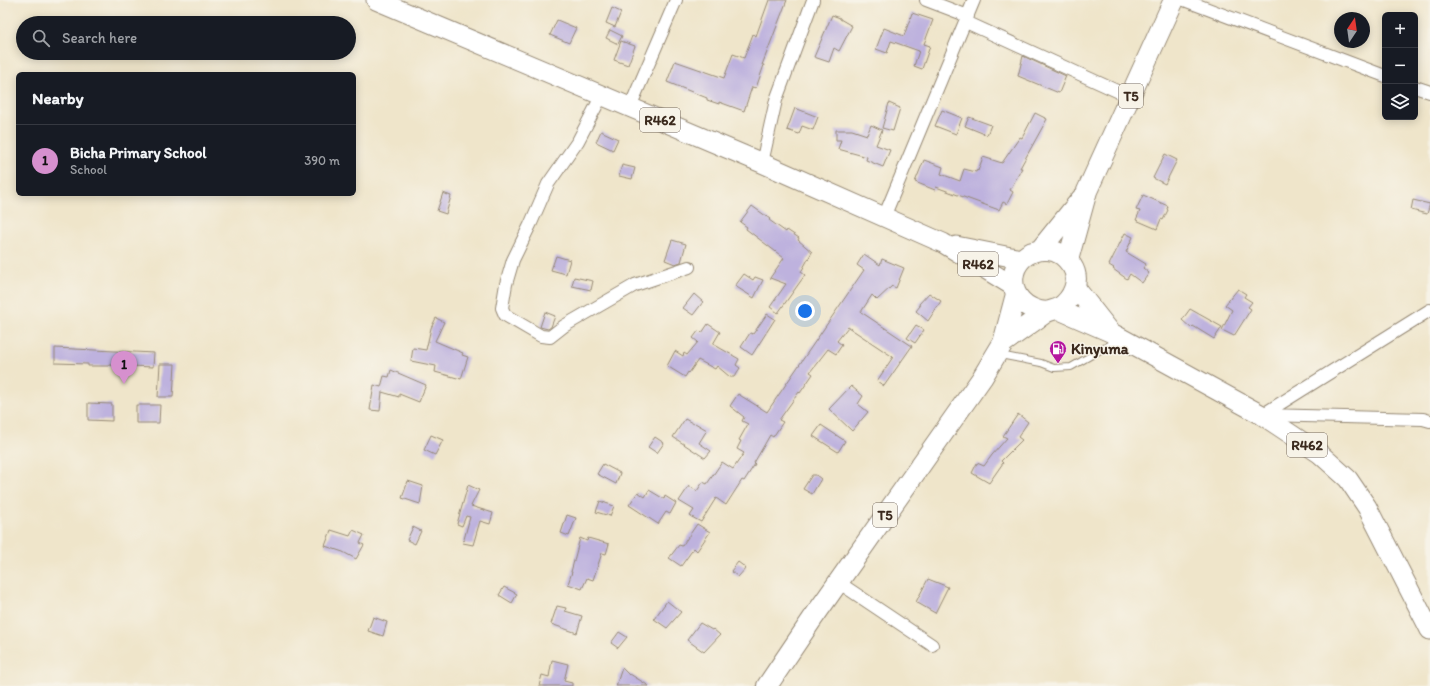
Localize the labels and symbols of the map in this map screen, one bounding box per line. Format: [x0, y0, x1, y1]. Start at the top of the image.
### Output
north arrow [1334, 12, 1370, 48]
road number: T5 [1119, 84, 1143, 108]
road number: R462 [640, 108, 680, 132]
road number: R462 [958, 252, 998, 276]
your location [795, 301, 815, 321]
fuel station icon: Kinyuma [1048, 339, 1068, 364]
place label: Kinyuma [1071, 340, 1129, 359]
pin: 1 [111, 351, 137, 384]
road number: R462 [1287, 433, 1327, 457]
road number: T5 [873, 503, 897, 527]

